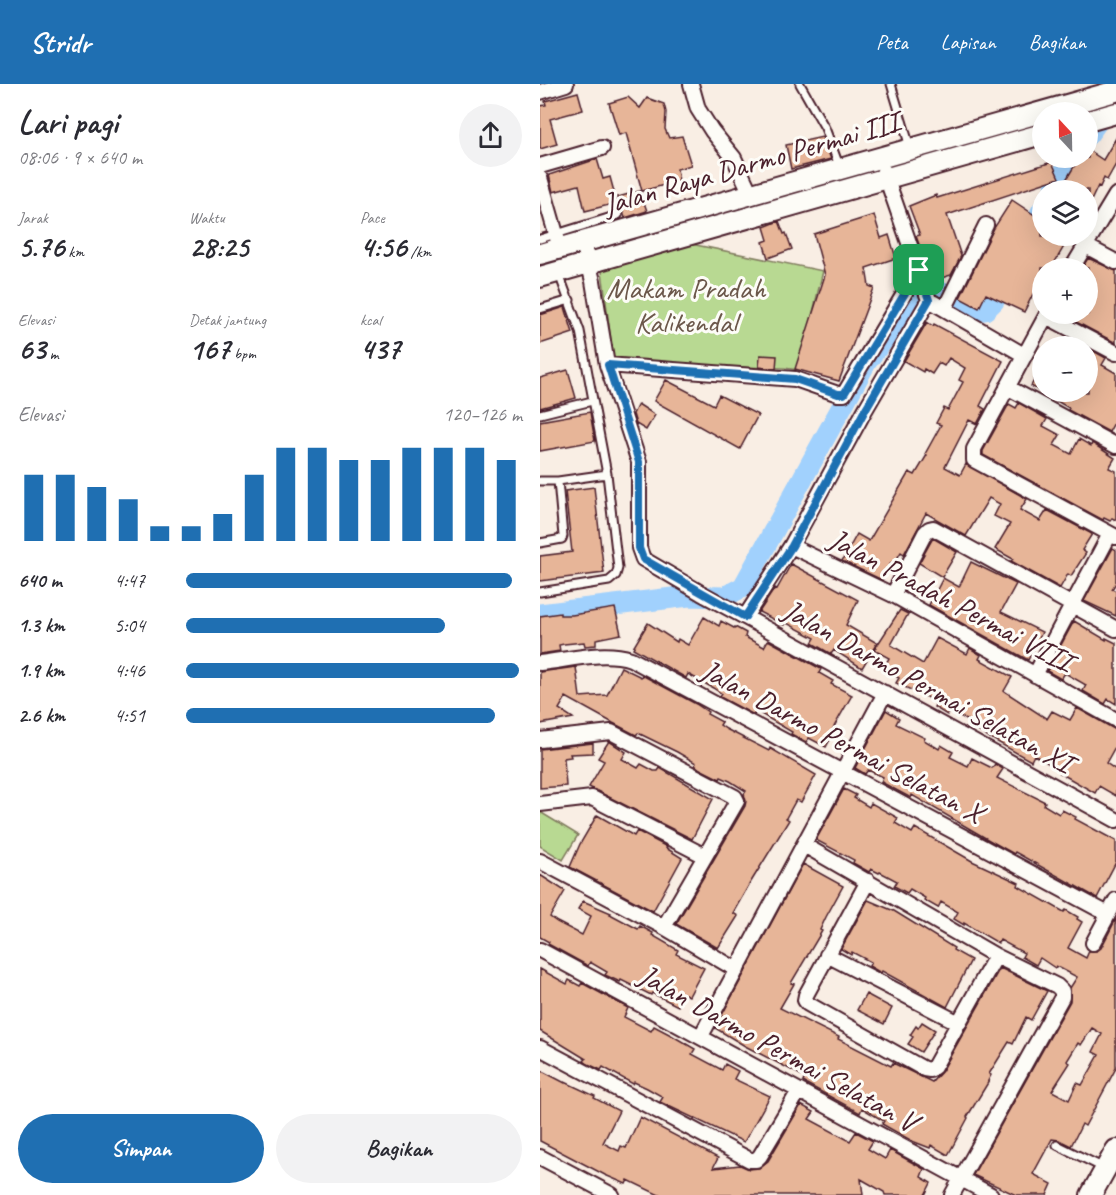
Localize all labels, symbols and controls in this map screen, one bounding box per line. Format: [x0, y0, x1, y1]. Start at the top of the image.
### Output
text: Stridr [30, 25, 91, 60]
text: Peta [876, 29, 908, 55]
text: Lapisan [941, 29, 996, 55]
text: Bagikan [1029, 29, 1086, 55]
text: Lari pagi [18, 101, 118, 143]
street label: Jalan Raya Darmo Permai III [597, 101, 909, 224]
north arrow [1032, 102, 1098, 168]
map controls [1032, 102, 1098, 402]
button: share [459, 104, 522, 167]
text: 08:06 · 9 × 640 m [18, 145, 142, 170]
button: layers [1032, 180, 1098, 246]
text: Jarak [18, 208, 48, 228]
text: Waktu [189, 208, 225, 228]
text: Pace [360, 208, 385, 228]
text: 5.76 [18, 228, 64, 266]
text: 28:25 [189, 228, 248, 266]
text: 4:56 [360, 228, 407, 266]
text: km [64, 242, 84, 262]
text: /km [407, 242, 431, 262]
pin [893, 244, 944, 295]
icon: arrive [902, 253, 935, 286]
button: + [1032, 258, 1098, 324]
park label: Makam Pradah Kalikendal [607, 269, 767, 341]
text: Elevasi [18, 310, 55, 330]
text: Detak jantung [189, 310, 266, 330]
text: kcal [360, 310, 381, 330]
text: 63 [18, 330, 46, 368]
text: 167 [189, 330, 230, 368]
text: 437 [360, 330, 400, 368]
button: − [1032, 336, 1098, 402]
text: m [46, 344, 58, 364]
text: bpm [230, 344, 256, 364]
text: Elevasi [18, 402, 64, 427]
text: 120–126 m [443, 402, 522, 427]
street label: Jalan Pradah Permai VIII [821, 519, 1085, 683]
text: 640 m [18, 568, 62, 593]
text: 4:47 [114, 568, 145, 593]
street label: Jalan Darmo Permai Selatan XI [777, 591, 1079, 781]
text: 1.3 km [18, 613, 65, 638]
text: 5:04 [114, 613, 145, 638]
street label: Jalan Darmo Permai Selatan X [695, 651, 989, 831]
text: 1.9 km [18, 658, 64, 683]
text: 4:46 [114, 658, 145, 683]
text: 2.6 km [18, 703, 65, 728]
text: 4:51 [114, 703, 145, 728]
street label: Jalan Darmo Permai Selatan V [631, 955, 928, 1143]
button: Simpan [18, 1114, 264, 1183]
button: Bagikan [276, 1114, 522, 1183]

